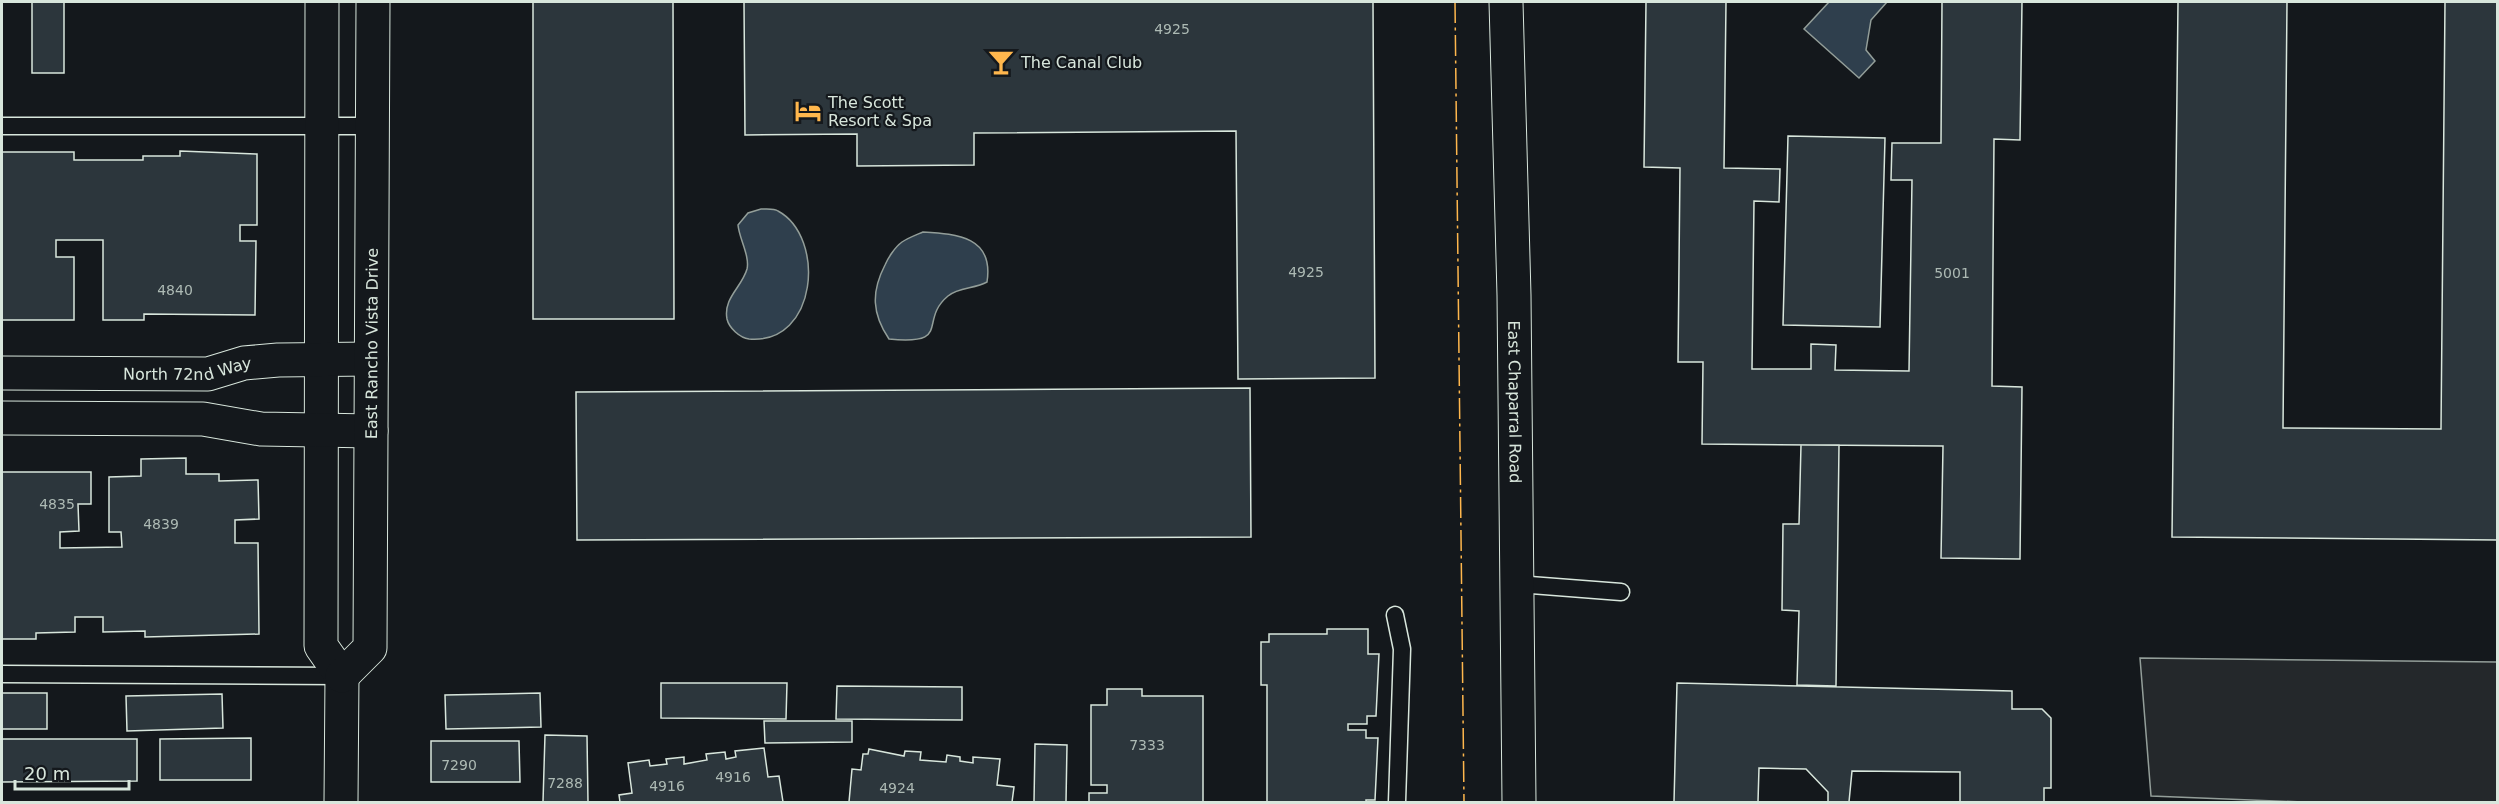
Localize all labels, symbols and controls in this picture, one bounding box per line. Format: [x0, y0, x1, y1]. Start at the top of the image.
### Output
house number: 4925 [1154, 21, 1190, 37]
bar icon: The Canal Club [986, 47, 1016, 77]
place label: The Canal Club [1020, 53, 1142, 72]
place label: The Scott Resort & Spa [827, 93, 932, 130]
hotel icon: The Scott Resort & Spa [793, 96, 823, 126]
street label: East Rancho Vista Drive [361, 248, 381, 439]
house number: 4925 [1288, 264, 1324, 280]
house number: 5001 [1934, 265, 1970, 281]
house number: 4840 [157, 282, 193, 298]
street label: East Chaparral Road [1505, 320, 1525, 484]
street label: North 72nd Way [123, 353, 252, 384]
house number: 4835 [39, 496, 75, 512]
house number: 4839 [143, 516, 179, 532]
house number: 7333 [1129, 737, 1165, 753]
scale bar [15, 753, 129, 791]
house number: 7290 [441, 757, 477, 773]
text: 20 m [24, 763, 70, 784]
house number: 4916 [715, 769, 751, 785]
house number: 7288 [547, 775, 583, 791]
house number: 4916 [649, 778, 685, 794]
house number: 4924 [879, 780, 915, 796]

